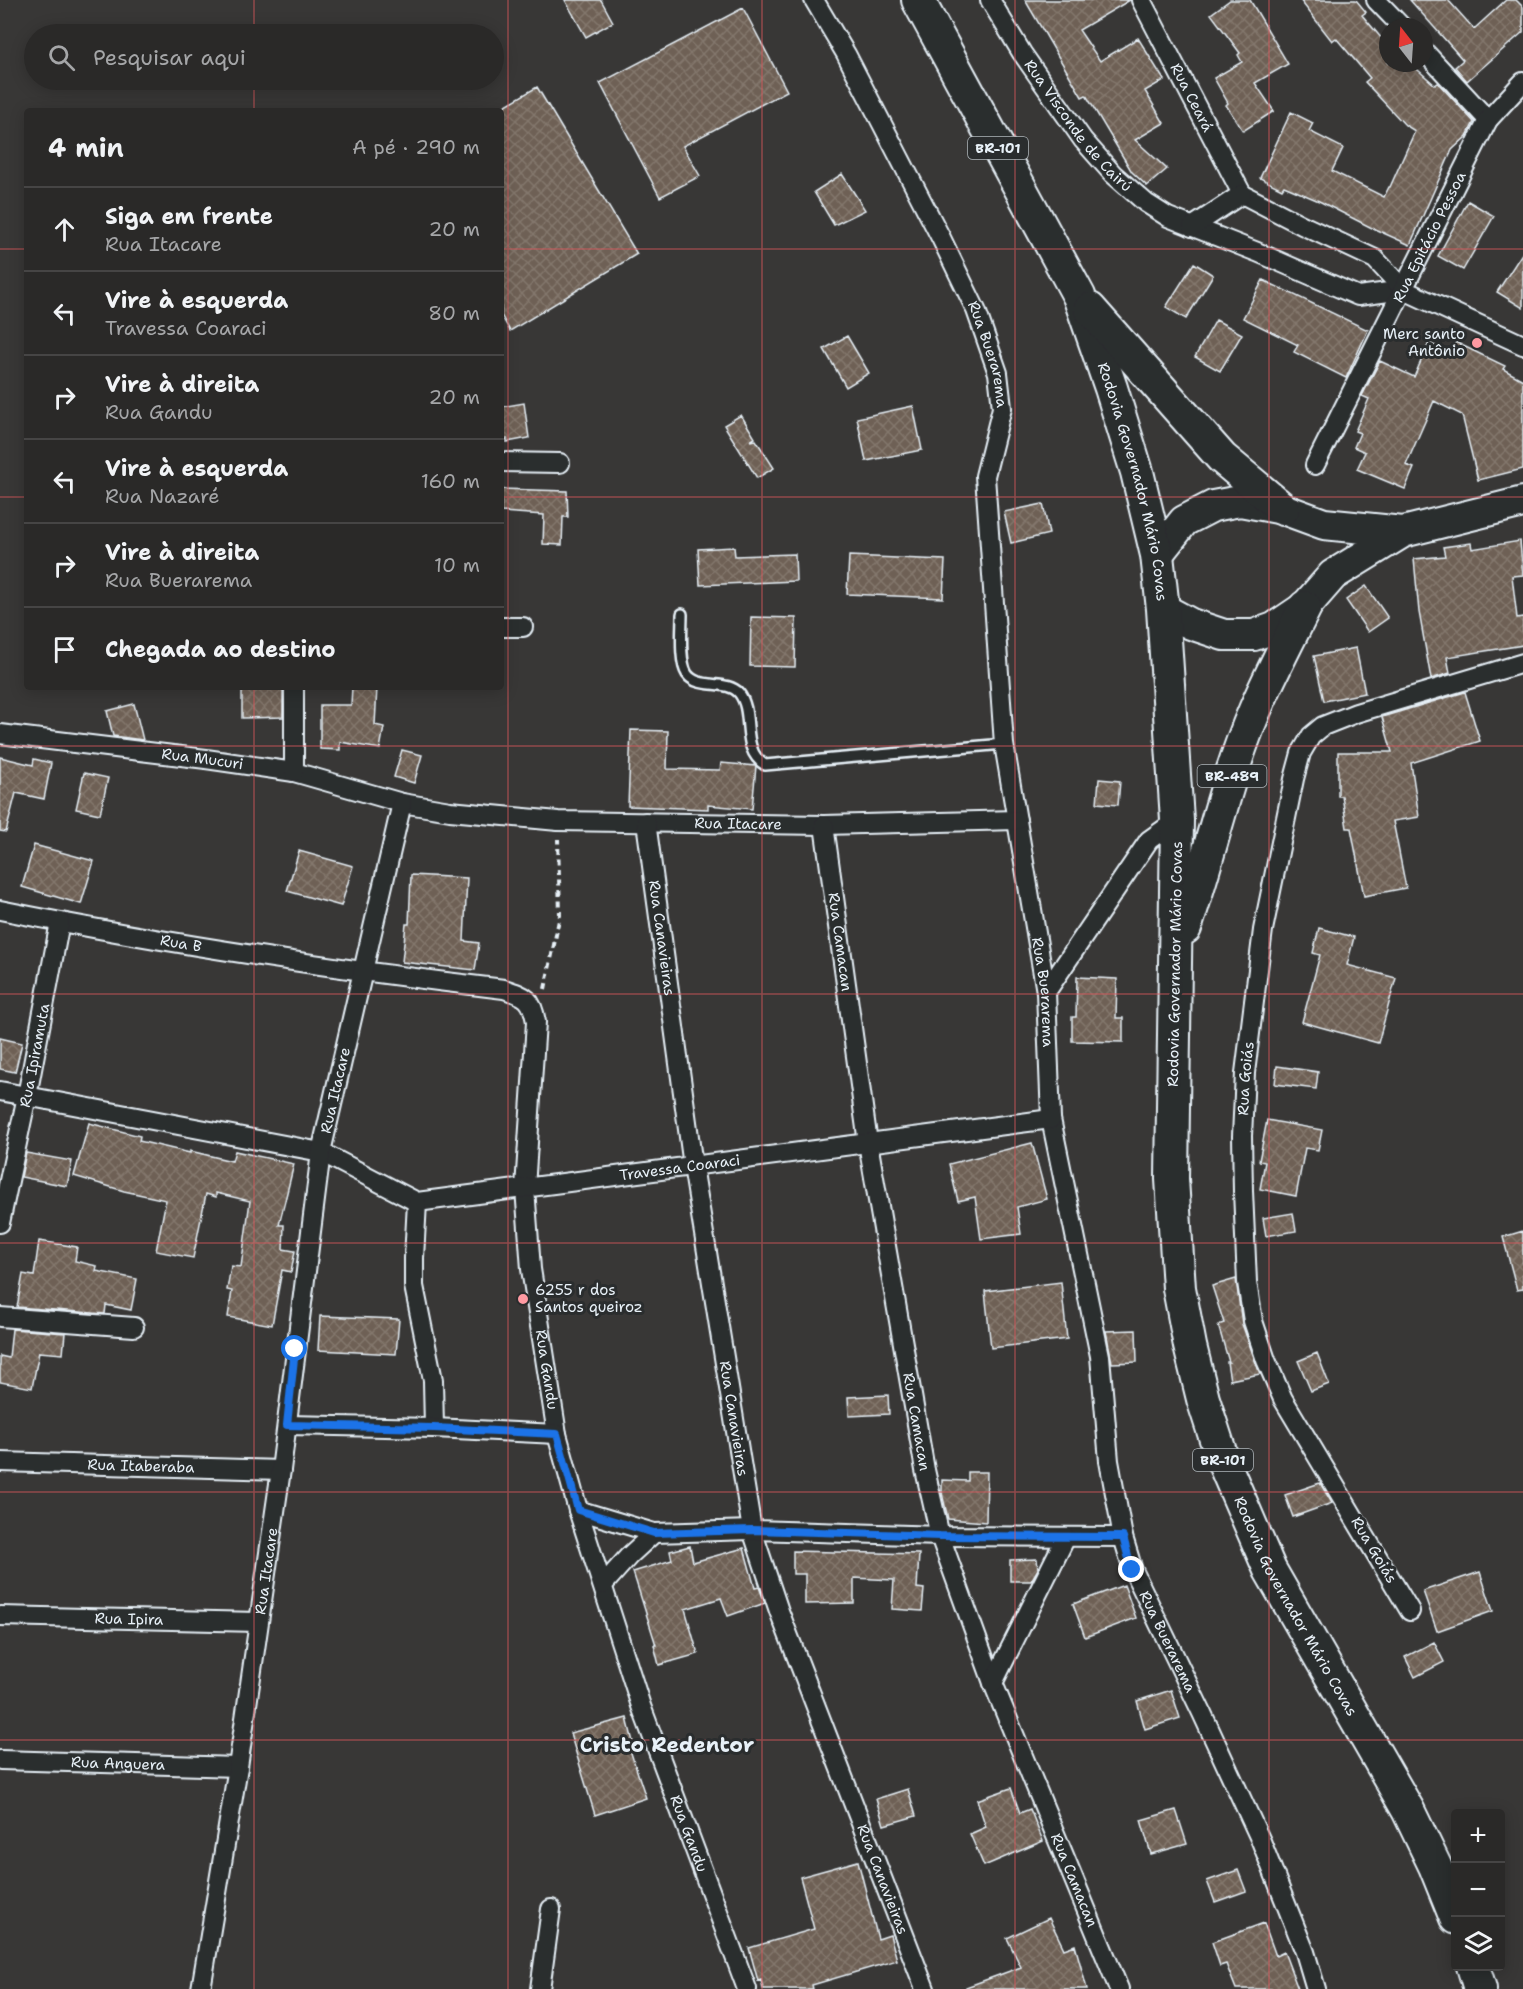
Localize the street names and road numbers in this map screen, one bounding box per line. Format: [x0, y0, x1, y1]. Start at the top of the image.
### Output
street label: Rua Visconde de Cairú [1020, 56, 1136, 196]
street label: Rua Ceará [1166, 60, 1218, 136]
road number: BR-101 [968, 137, 1028, 159]
street label: Rua Epitácio Pessoa [1388, 168, 1471, 306]
street label: Rua Buerarema [963, 297, 1012, 409]
street label: Rodovia Governador Mário Covas [1093, 360, 1172, 602]
street label: Rua Mucuri [160, 744, 245, 774]
road number: BR-489 [1198, 765, 1266, 787]
street label: Rua Itacare [694, 813, 782, 834]
street label: Rodovia Governador Mário Covas [1163, 841, 1187, 1087]
street label: Rua Canavieiras [644, 879, 680, 997]
street label: Rua Camacan [823, 891, 857, 992]
street label: Rua B [159, 930, 203, 957]
street label: Rua Buerarema [1027, 936, 1058, 1048]
street label: Rua Ipiramuta [15, 1001, 54, 1109]
street label: Rua Goiás [1233, 1040, 1259, 1116]
street label: Rua Itacare [316, 1045, 355, 1135]
street label: Travessa Coaraci [618, 1150, 741, 1185]
street label: Rua Gandu [531, 1328, 563, 1411]
street label: Rua Canavieiras [715, 1359, 753, 1478]
street label: Rua Camacan [898, 1371, 935, 1472]
road number: BR-101 [1193, 1449, 1253, 1471]
street label: Rua Itaberaba [87, 1454, 195, 1478]
street label: Rodovia Governador Mário Covas [1229, 1493, 1362, 1720]
street label: Rua Goiás [1346, 1513, 1402, 1587]
street label: Rua Itacare [250, 1526, 283, 1616]
street label: Rua Buerarema [1135, 1588, 1201, 1696]
street label: Rua Ipira [94, 1608, 164, 1630]
street label: Rua Anguera [71, 1752, 166, 1775]
street label: Rua Gandu [665, 1792, 712, 1875]
street label: Rua Canavieiras [852, 1821, 913, 1937]
street label: Rua Camacan [1046, 1830, 1102, 1930]

